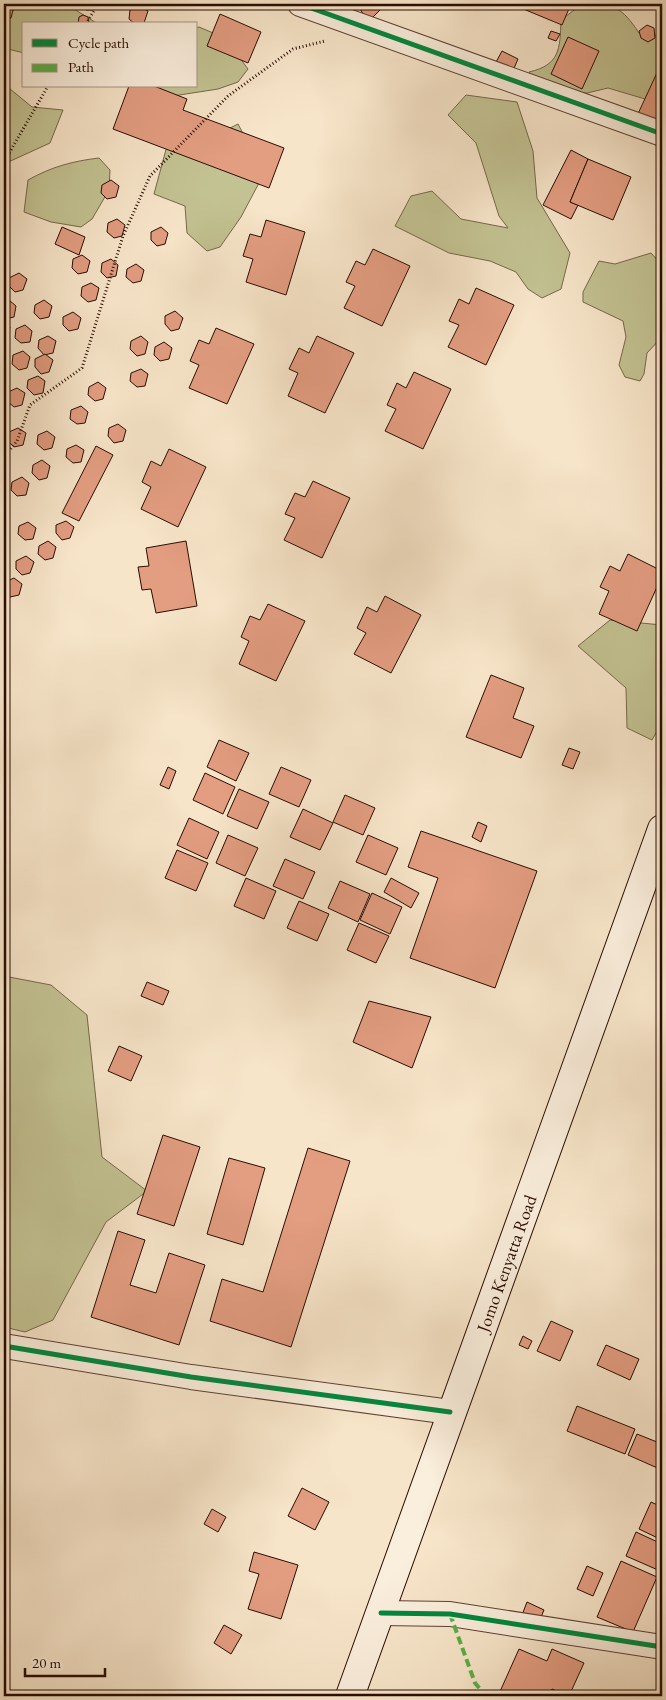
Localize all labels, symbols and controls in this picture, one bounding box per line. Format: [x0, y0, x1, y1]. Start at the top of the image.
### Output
legend [22, 22, 198, 88]
text: Cycle path [68, 33, 130, 52]
text: Path [68, 57, 94, 76]
street label: Jomo Kenyatta Road [470, 1191, 541, 1337]
scale bar [25, 1645, 105, 1677]
text: 20 m [32, 1653, 61, 1672]

